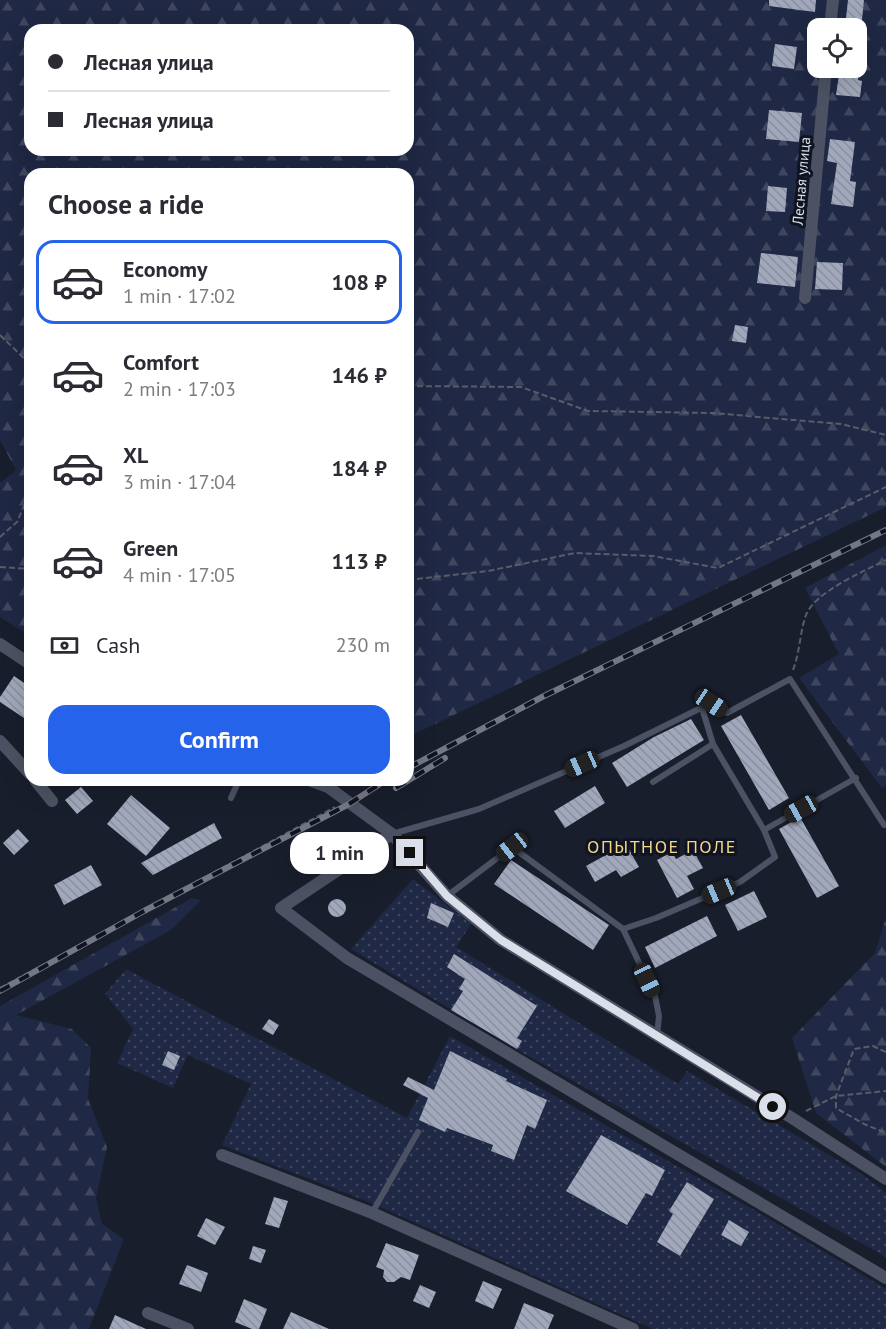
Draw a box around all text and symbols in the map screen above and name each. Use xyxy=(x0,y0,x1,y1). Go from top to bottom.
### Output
map controls xyxy=(807,18,867,78)
button: locate xyxy=(807,18,867,78)
text: Лесная улица xyxy=(84,48,214,76)
text: Лесная улица xyxy=(84,106,214,134)
street label: Лесная улица xyxy=(788,136,814,227)
text: Choose a ride xyxy=(48,187,204,221)
icon: car xyxy=(51,255,105,309)
text: Economy xyxy=(123,255,207,283)
text: 108 ₽ xyxy=(332,268,387,296)
text: 1 min · 17:02 xyxy=(123,283,236,309)
icon: car xyxy=(51,348,105,402)
text: Comfort xyxy=(123,348,199,376)
text: 146 ₽ xyxy=(332,361,387,389)
text: 2 min · 17:03 xyxy=(123,376,236,402)
icon: car xyxy=(51,441,105,495)
text: XL xyxy=(123,441,148,469)
text: 184 ₽ xyxy=(332,454,387,482)
text: 3 min · 17:04 xyxy=(123,469,236,495)
icon: car xyxy=(51,534,105,588)
text: Green xyxy=(123,534,178,562)
text: 113 ₽ xyxy=(332,547,387,575)
text: 4 min · 17:05 xyxy=(123,562,236,588)
icon: cash xyxy=(48,629,81,662)
text: Cash xyxy=(96,631,140,659)
text: 230 m xyxy=(336,632,390,658)
car xyxy=(691,685,731,721)
button: Confirm xyxy=(48,705,390,774)
car xyxy=(562,748,602,780)
car xyxy=(781,792,821,826)
car xyxy=(492,829,532,865)
callout: 1 min xyxy=(290,832,389,874)
district label: ОПЫТНОЕ ПОЛЕ xyxy=(587,835,737,858)
route end xyxy=(396,839,423,866)
text: 1 min xyxy=(315,840,364,866)
car xyxy=(699,876,739,906)
car xyxy=(631,960,663,1000)
route start xyxy=(759,1093,786,1120)

